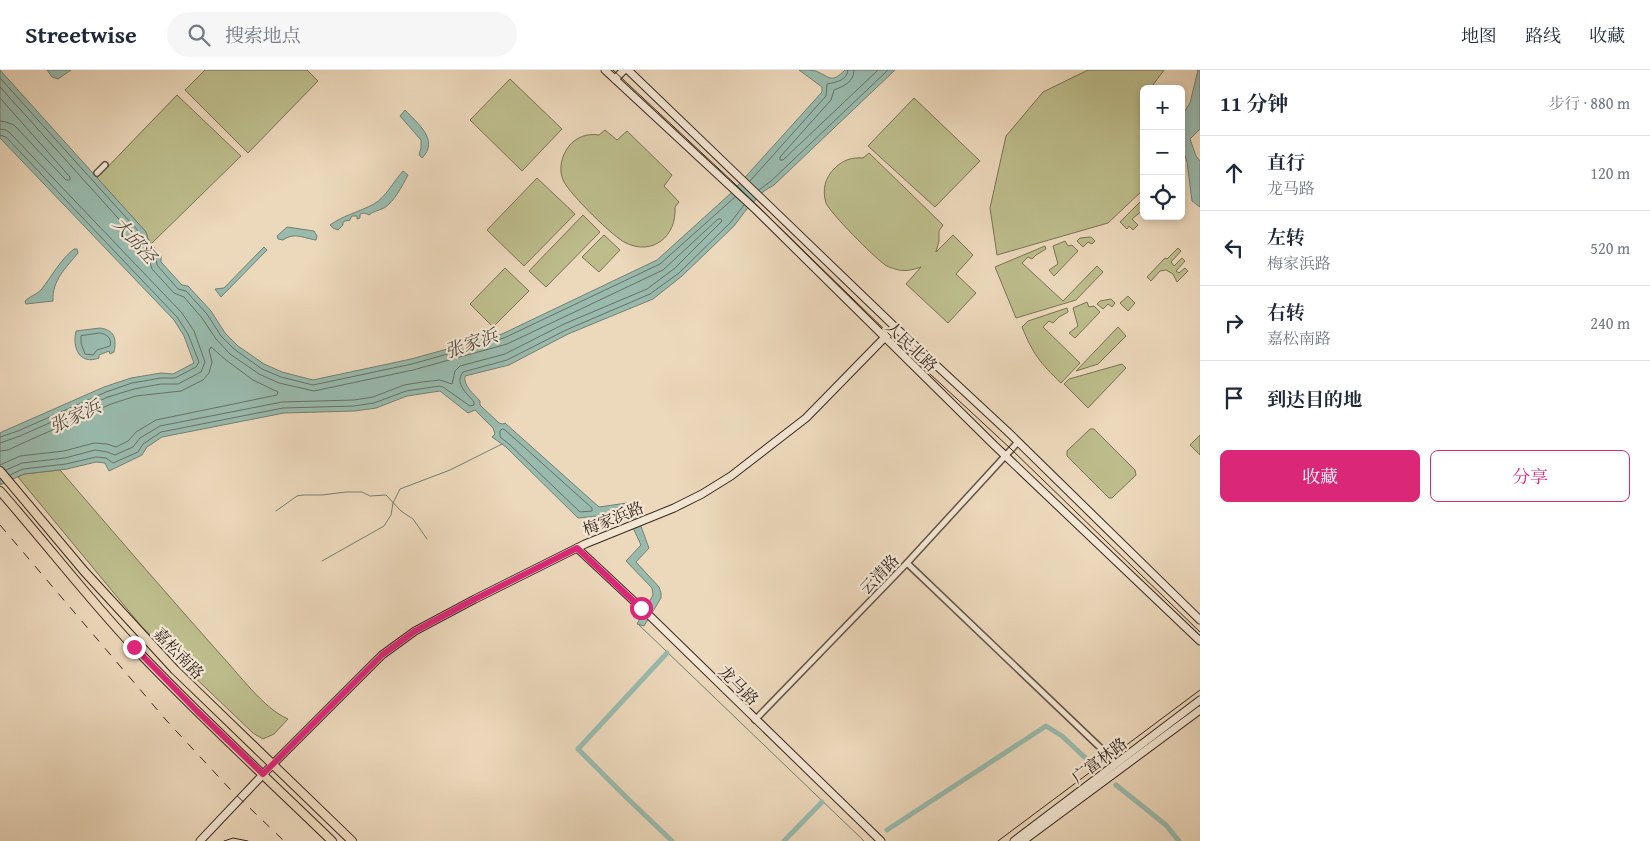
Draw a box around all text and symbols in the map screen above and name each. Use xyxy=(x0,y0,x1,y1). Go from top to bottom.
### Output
search box xyxy=(167,12,517,57)
text: Streetwise xyxy=(25,17,137,52)
icon: search xyxy=(185,21,213,49)
text: 搜索地点 xyxy=(225,21,301,49)
text: 地图 xyxy=(1461,22,1497,49)
text: 路线 xyxy=(1525,22,1561,49)
text: 收藏 xyxy=(1589,22,1625,49)
map controls xyxy=(1140,85,1185,220)
button: + xyxy=(1140,85,1185,130)
text: 11 分钟 xyxy=(1220,88,1288,119)
text: 步行 · 880 m xyxy=(1549,91,1630,115)
button: − xyxy=(1140,130,1185,175)
text: 直行 xyxy=(1267,148,1305,176)
icon: ahead xyxy=(1220,159,1248,187)
text: 120 m xyxy=(1590,161,1630,185)
button: locate xyxy=(1140,175,1185,220)
text: 龙马路 xyxy=(1267,176,1315,200)
water label: 大邱泾 xyxy=(107,211,164,271)
text: 左转 xyxy=(1267,223,1305,251)
icon: left xyxy=(1220,234,1248,262)
text: 520 m xyxy=(1590,236,1630,260)
text: 梅家浜路 xyxy=(1267,251,1331,275)
text: 右转 xyxy=(1267,298,1305,326)
icon: right xyxy=(1220,309,1248,337)
text: 240 m xyxy=(1590,311,1630,335)
street label: 人民北路 xyxy=(881,315,943,377)
water label: 张家浜 xyxy=(441,321,503,365)
text: 嘉松南路 xyxy=(1267,326,1331,350)
icon: arrive xyxy=(1220,384,1248,412)
text: 到达目的地 xyxy=(1267,385,1362,413)
water label: 张家浜 xyxy=(45,392,107,439)
button: 收藏 xyxy=(1220,450,1420,502)
button: 分享 xyxy=(1430,450,1630,502)
street label: 梅家浜路 xyxy=(579,495,647,541)
street label: 云清路 xyxy=(854,548,904,600)
route start xyxy=(630,597,653,620)
street label: 嘉松南路 xyxy=(148,622,210,684)
route end xyxy=(123,636,146,659)
street label: 龙马路 xyxy=(714,660,764,710)
street label: 广富林路 xyxy=(1066,731,1132,789)

